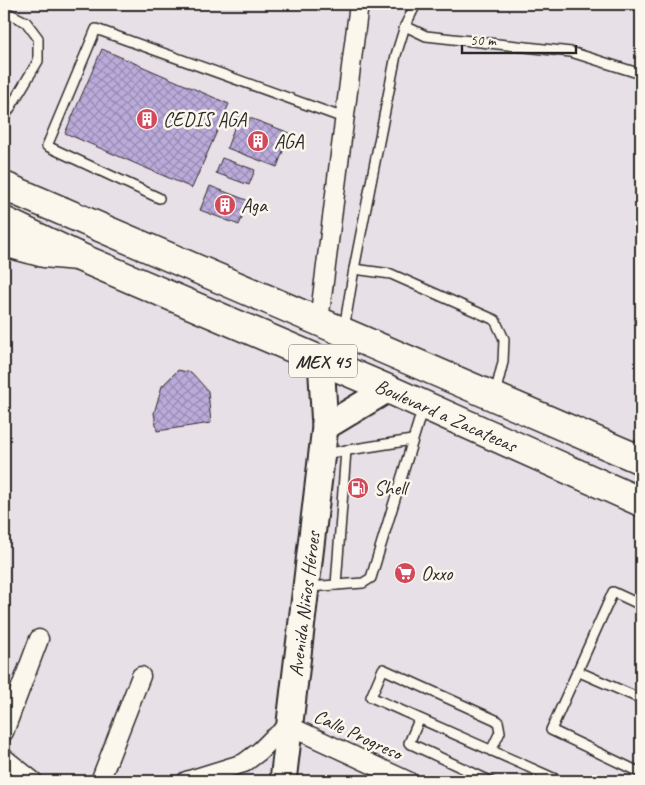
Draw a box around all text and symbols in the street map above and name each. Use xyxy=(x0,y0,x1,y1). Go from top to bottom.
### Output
scale bar xyxy=(462,22,576,54)
text: 50 m xyxy=(470,31,497,50)
building icon: CEDIS AGA xyxy=(135,107,159,131)
place label: CEDIS AGA xyxy=(163,107,247,132)
building icon: AGA xyxy=(246,129,270,153)
place label: AGA xyxy=(274,129,304,154)
building icon: Aga xyxy=(213,193,237,217)
place label: Aga xyxy=(241,193,268,218)
road number: MEX 45 xyxy=(289,344,357,378)
street label: Boulevard a Zacatecas xyxy=(371,373,523,459)
fuel station icon: Shell xyxy=(346,476,370,500)
place label: Shell xyxy=(374,476,410,501)
street label: Avenida Niños Héroes xyxy=(283,528,326,678)
supermarket icon: Oxxo xyxy=(393,561,417,585)
place label: Oxxo xyxy=(421,561,453,586)
street label: Calle Progreso xyxy=(310,703,408,767)

